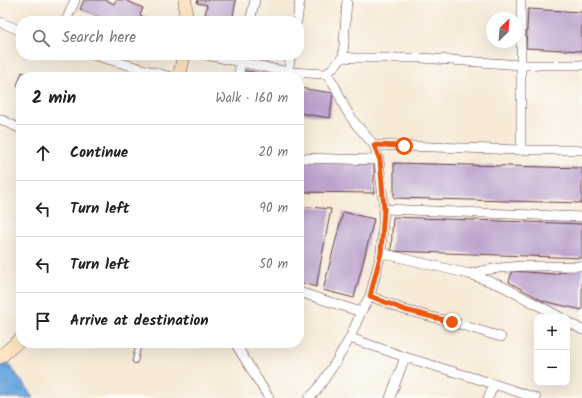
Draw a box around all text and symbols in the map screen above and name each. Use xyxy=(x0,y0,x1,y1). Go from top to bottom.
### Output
north arrow xyxy=(486,12,522,48)
search box xyxy=(16,16,304,60)
text: Search here xyxy=(62,26,136,50)
icon: search xyxy=(30,27,52,49)
text: 2 min xyxy=(32,85,76,112)
text: Walk · 160 m xyxy=(216,88,288,109)
route start xyxy=(395,137,413,155)
text: Continue xyxy=(70,141,128,165)
icon: ahead xyxy=(32,142,54,164)
text: 20 m xyxy=(258,142,288,163)
text: Turn left xyxy=(70,197,130,221)
icon: left xyxy=(32,198,54,220)
text: 90 m xyxy=(260,198,288,219)
text: Turn left xyxy=(70,253,130,277)
icon: left xyxy=(32,254,54,276)
text: 50 m xyxy=(259,254,288,275)
text: Arrive at destination xyxy=(70,309,209,333)
icon: arrive xyxy=(32,310,54,332)
route end xyxy=(443,313,461,331)
map controls xyxy=(534,314,570,386)
button: + xyxy=(534,314,570,350)
button: − xyxy=(534,350,570,386)

